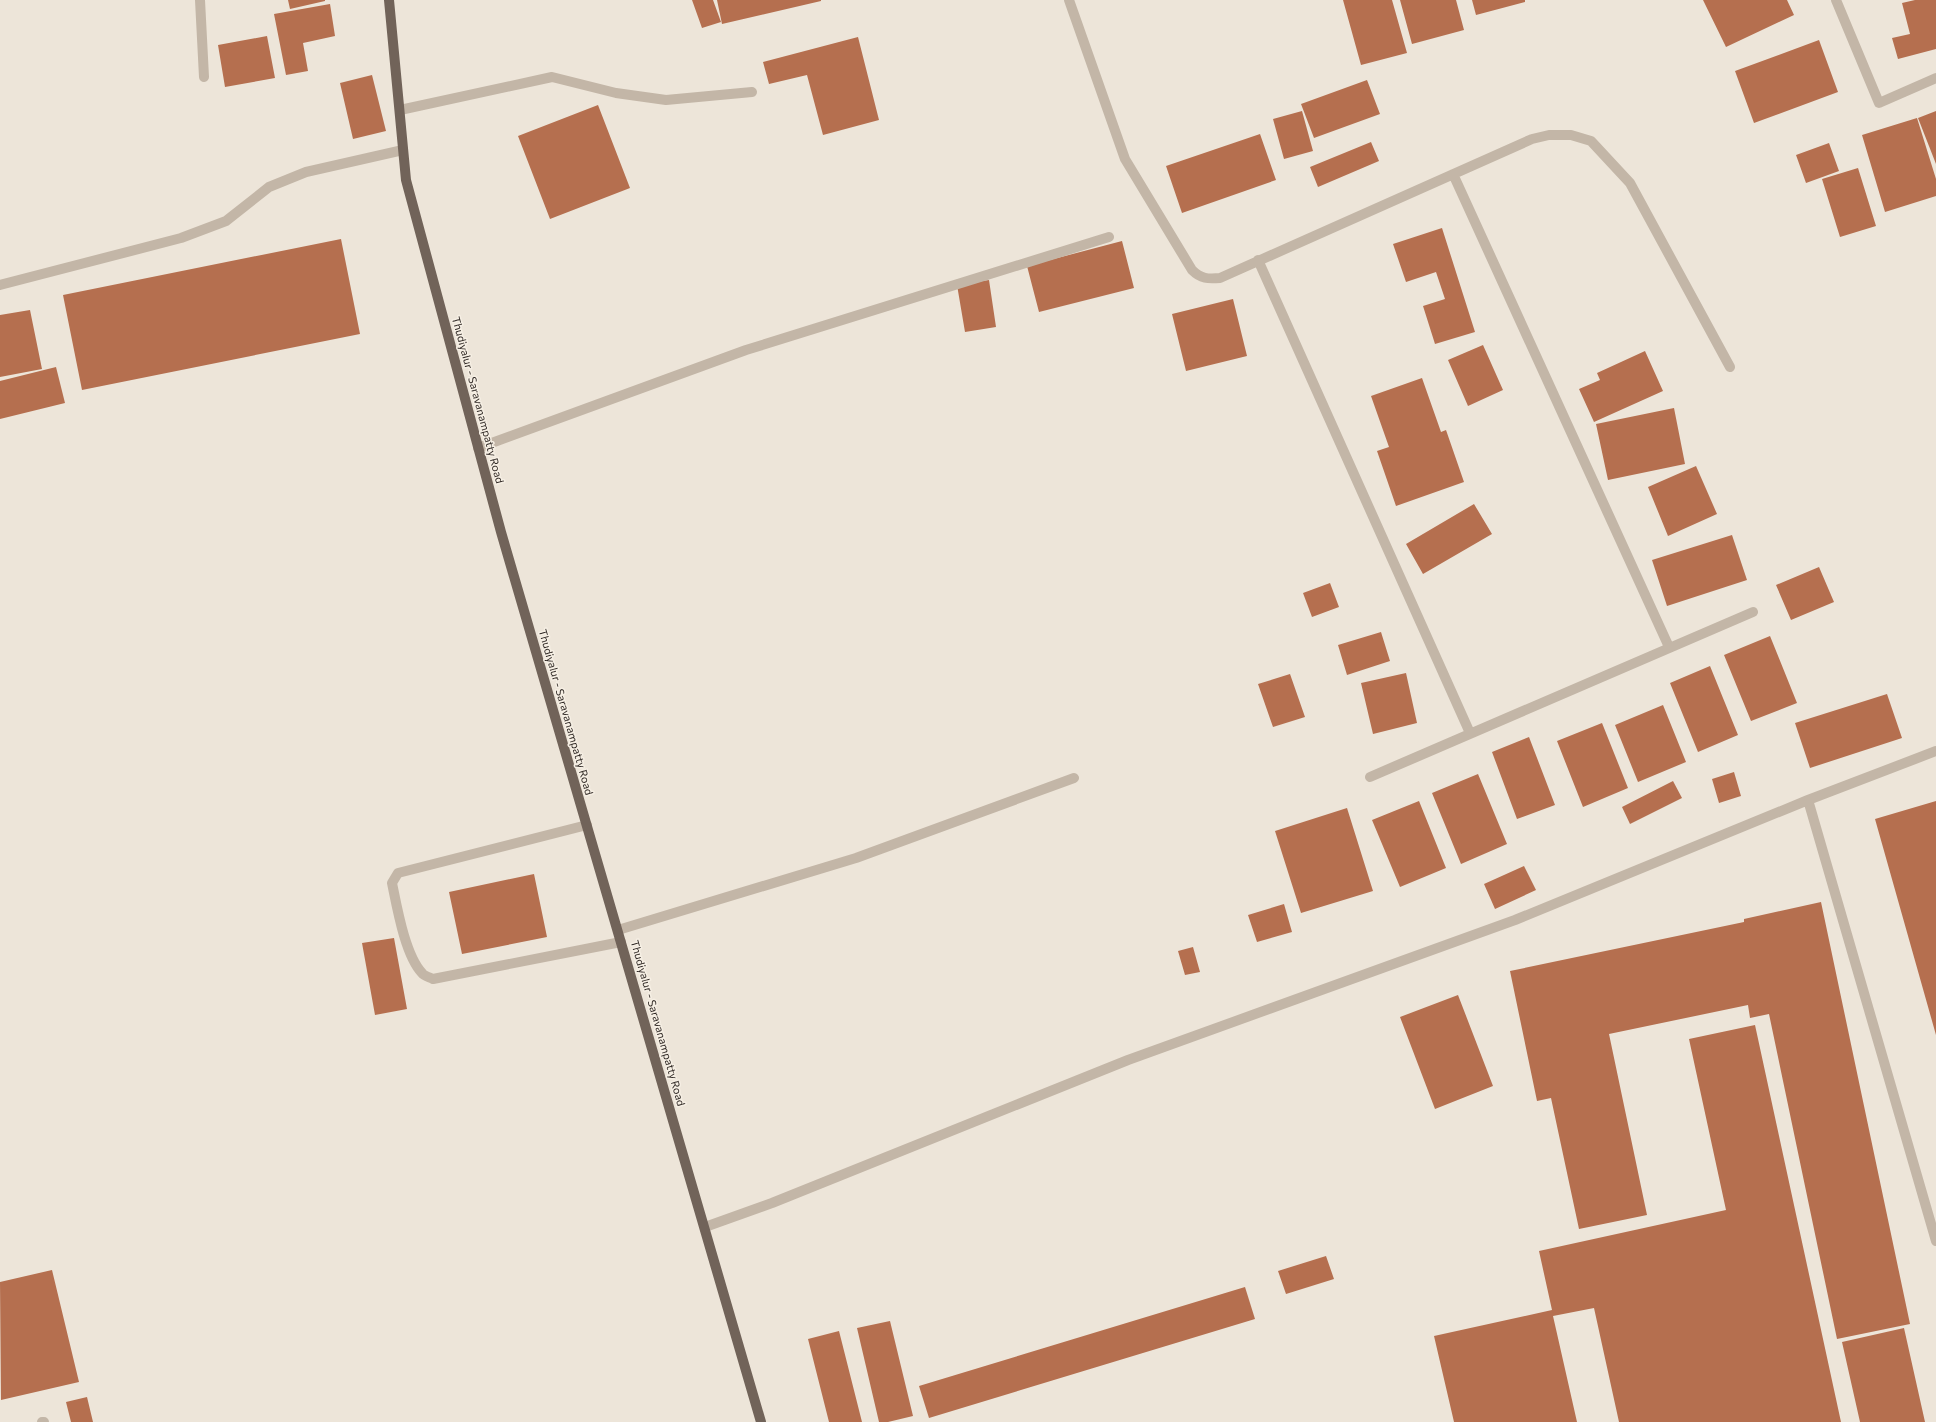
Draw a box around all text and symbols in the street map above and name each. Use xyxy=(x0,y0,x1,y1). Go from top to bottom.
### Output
street label: Thudiyalur - Saravanampatty Road xyxy=(450,315,507,485)
street label: Thudiyalur - Saravanampatty Road xyxy=(537,627,596,796)
street label: Thudiyalur - Saravanampatty Road xyxy=(629,938,688,1107)

